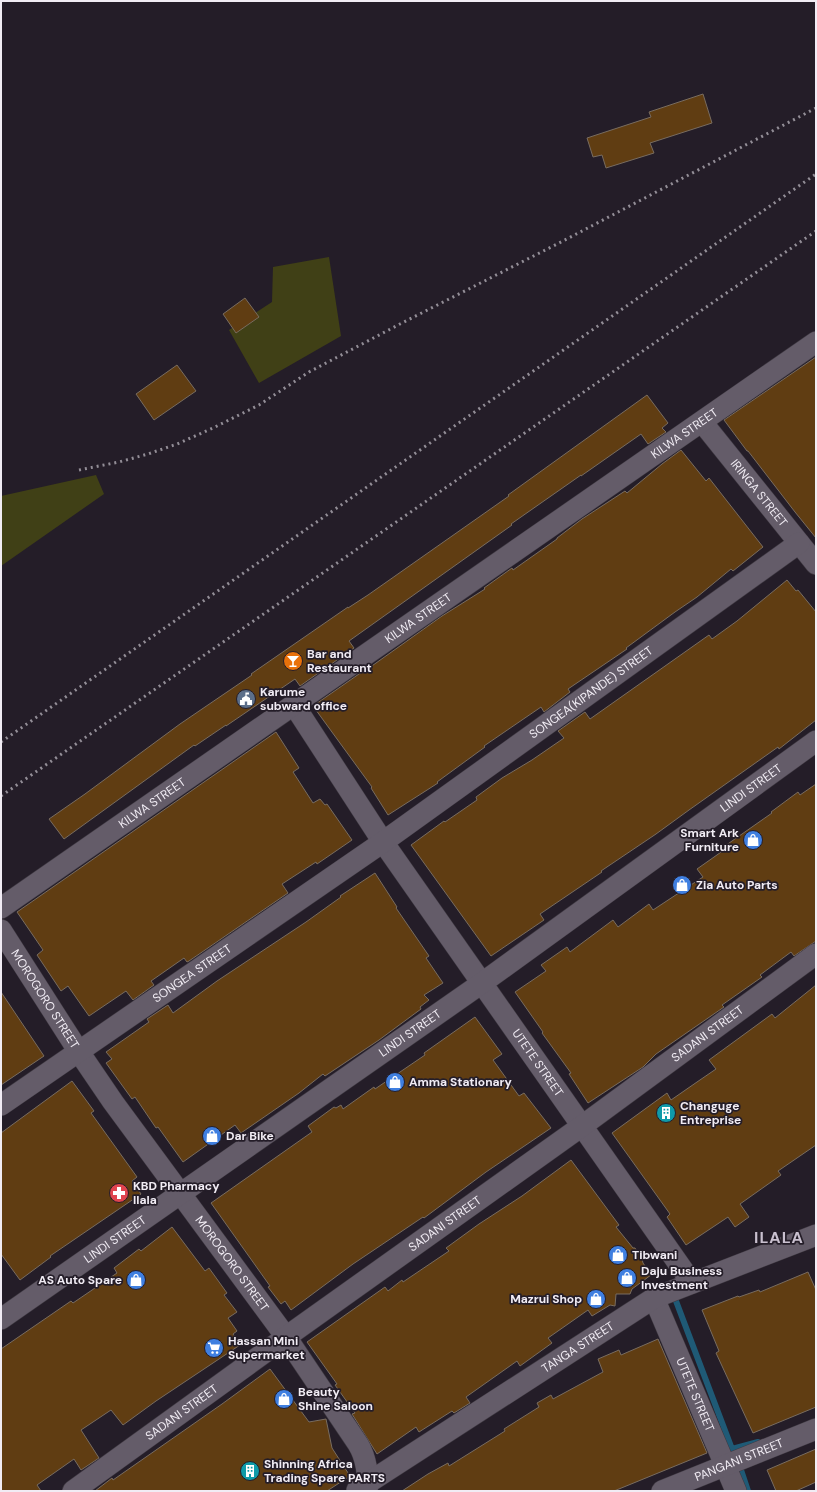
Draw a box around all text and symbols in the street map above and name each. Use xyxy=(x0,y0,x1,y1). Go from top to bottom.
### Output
street label: KILWA STREET xyxy=(648,404,721,462)
street label: IRINGA STREET xyxy=(727,456,791,530)
street label: KILWA STREET xyxy=(382,589,455,647)
street label: SONGEA(KIPANDE) STREET xyxy=(526,642,656,742)
place label: Bar and Restaurant xyxy=(307,646,372,676)
bar icon: Bar and Restaurant xyxy=(282,650,304,672)
place label: Karume subward office xyxy=(260,684,347,714)
public building icon: Karume subward office xyxy=(235,688,257,710)
street label: LINDI STREET xyxy=(717,760,785,816)
street label: KILWA STREET xyxy=(115,774,189,832)
place label: Smart Ark Furniture xyxy=(680,825,739,855)
shop icon: Smart Ark Furniture xyxy=(742,829,764,851)
shop icon: Zia Auto Parts xyxy=(671,874,693,896)
place label: Zia Auto Parts xyxy=(696,877,778,893)
street label: SONGEA STREET xyxy=(149,940,235,1006)
street label: MOROGORO STREET xyxy=(8,946,83,1052)
street label: SADANI STREET xyxy=(668,1002,747,1066)
street label: LINDI STREET xyxy=(376,1006,445,1061)
street label: UTETE STREET xyxy=(508,1026,567,1100)
shop icon: Amma Stationary xyxy=(384,1071,406,1093)
place label: Amma Stationary xyxy=(409,1074,512,1090)
place label: Changuge Entreprise xyxy=(680,1098,741,1128)
building icon: Changuge Entreprise xyxy=(655,1102,677,1124)
shop icon: Dar Bike xyxy=(201,1125,223,1147)
place label: Dar Bike xyxy=(226,1128,274,1144)
place label: KBD Pharmacy Ilala xyxy=(133,1178,220,1208)
pharmacy icon: KBD Pharmacy Ilala xyxy=(108,1182,130,1204)
street label: SADANI STREET xyxy=(405,1192,485,1255)
street label: LINDI STREET xyxy=(81,1212,150,1267)
street label: MOROGORO STREET xyxy=(192,1213,273,1315)
district label: ILALA xyxy=(754,1227,804,1248)
shop icon: Tibwani xyxy=(607,1244,629,1266)
place label: Tibwani xyxy=(632,1247,677,1263)
place label: Daju Business Investment xyxy=(641,1263,722,1293)
shop icon: Daju Business Investment xyxy=(616,1267,638,1289)
shop icon: AS Auto Spare xyxy=(125,1269,147,1291)
place label: AS Auto Spare xyxy=(38,1272,122,1288)
shop icon: Mazrui Shop xyxy=(585,1288,607,1310)
place label: Mazrui Shop xyxy=(510,1291,582,1307)
street label: TANGA STREET xyxy=(539,1318,617,1377)
place label: Hassan Mini Supermarket xyxy=(228,1333,305,1363)
supermarket icon: Hassan Mini Supermarket xyxy=(203,1337,225,1359)
street label: UTETE STREET xyxy=(672,1355,718,1434)
street label: SADANI STREET xyxy=(142,1381,221,1444)
place label: Beauty Shine Saloon xyxy=(298,1384,373,1414)
shop icon: Beauty Shine Saloon xyxy=(273,1388,295,1410)
street label: PANGANI STREET xyxy=(692,1435,786,1485)
place label: Shinning Africa Trading Spare PARTS xyxy=(264,1456,385,1486)
building icon: Shinning Africa Trading Spare PARTS xyxy=(239,1460,261,1482)

